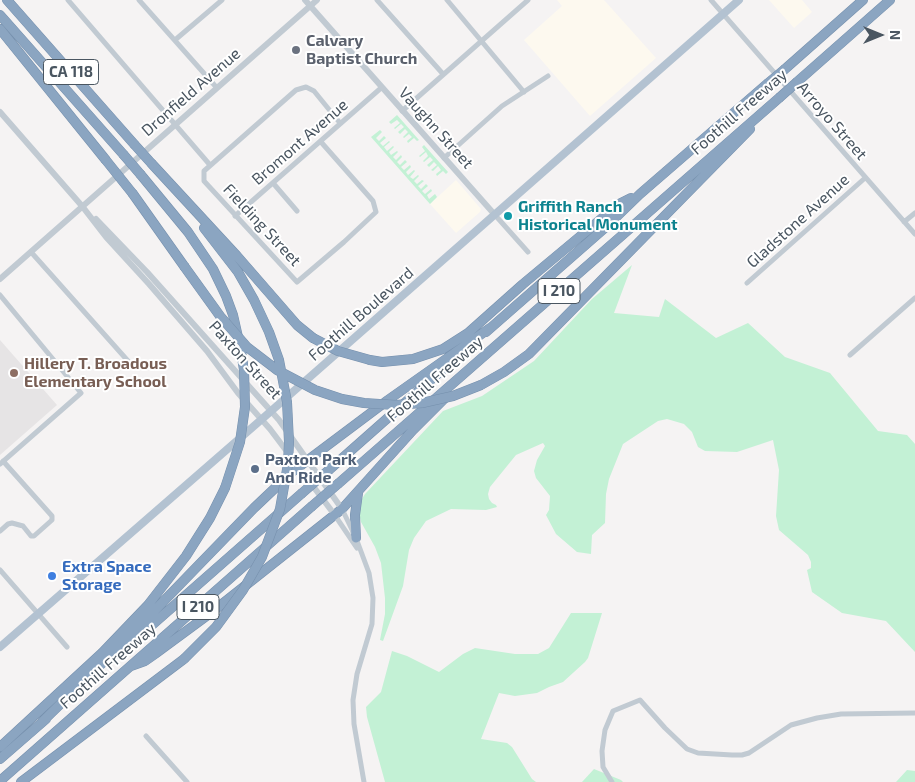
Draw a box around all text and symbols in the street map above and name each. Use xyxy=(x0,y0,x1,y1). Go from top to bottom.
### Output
north arrow xyxy=(855,10,905,60)
text: N xyxy=(887,30,904,40)
place label: Calvary Baptist Church xyxy=(306,31,417,69)
street label: Dronfield Avenue xyxy=(138,44,244,140)
marker: Calvary Baptist Church xyxy=(290,44,302,56)
road number: CA 118 xyxy=(44,60,98,84)
street label: Foothill Freeway xyxy=(687,65,791,159)
street label: Arroyo Street xyxy=(793,78,871,164)
street label: Vaughn Street xyxy=(394,83,478,173)
street label: Bromont Avenue xyxy=(248,95,352,189)
street label: Gladstone Avenue xyxy=(743,170,853,272)
street label: Fielding Street xyxy=(219,180,305,270)
place label: Griffith Ranch Historical Monument xyxy=(518,197,678,235)
marker: Griffith Ranch Historical Monument xyxy=(502,210,514,222)
street label: Foothill Boulevard xyxy=(305,263,417,365)
road number: I 210 xyxy=(538,278,580,304)
street label: Paxton Street xyxy=(205,317,285,403)
street label: Foothill Freeway xyxy=(383,332,487,426)
place label: Hillery T. Broadous Elementary School xyxy=(24,354,167,392)
marker: Hillery T. Broadous Elementary School xyxy=(8,367,20,379)
place label: Paxton Park And Ride xyxy=(265,450,357,488)
marker: Paxton Park And Ride xyxy=(249,463,261,475)
place label: Extra Space Storage xyxy=(62,557,151,595)
marker: Extra Space Storage xyxy=(46,570,58,582)
road number: I 210 xyxy=(177,594,219,620)
street label: Foothill Freeway xyxy=(56,619,160,713)

